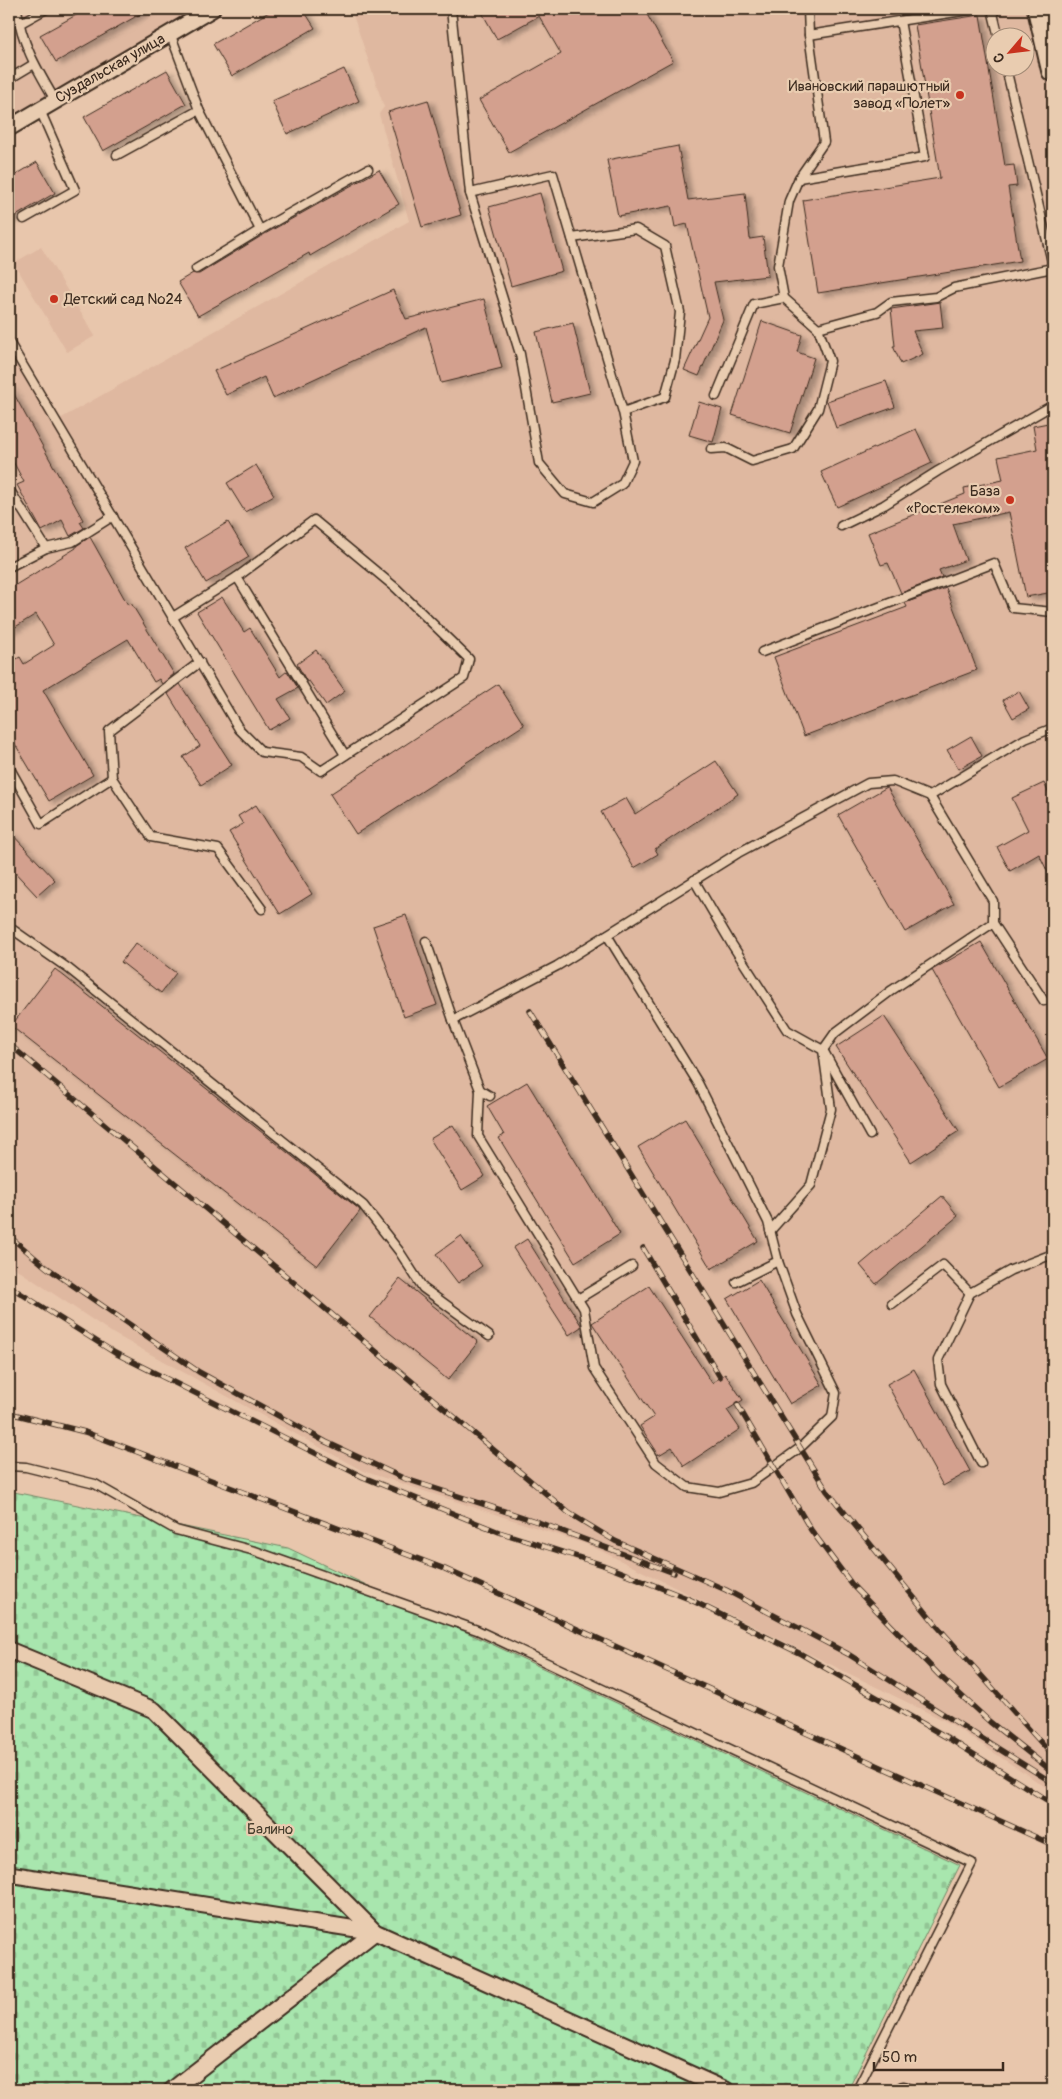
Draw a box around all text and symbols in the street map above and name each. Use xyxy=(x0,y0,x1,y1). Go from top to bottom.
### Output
north arrow xyxy=(984,28,1034,78)
street label: Суздальская улица xyxy=(52,29,169,108)
text: С xyxy=(989,50,1008,66)
place label: Ивановский парашютный завод «Полет» xyxy=(788,77,950,113)
marker: Ивановский парашютный завод «Полет» xyxy=(954,89,966,101)
place label: Детский сад №24 xyxy=(63,290,183,309)
marker: Детский сад №24 xyxy=(48,293,60,305)
place label: База «Ростелеком» xyxy=(906,482,1000,518)
marker: База «Ростелеком» xyxy=(1004,494,1016,506)
park label: Балино xyxy=(247,1820,293,1839)
scale bar xyxy=(874,2039,1003,2071)
text: 50 m xyxy=(882,2048,917,2067)

